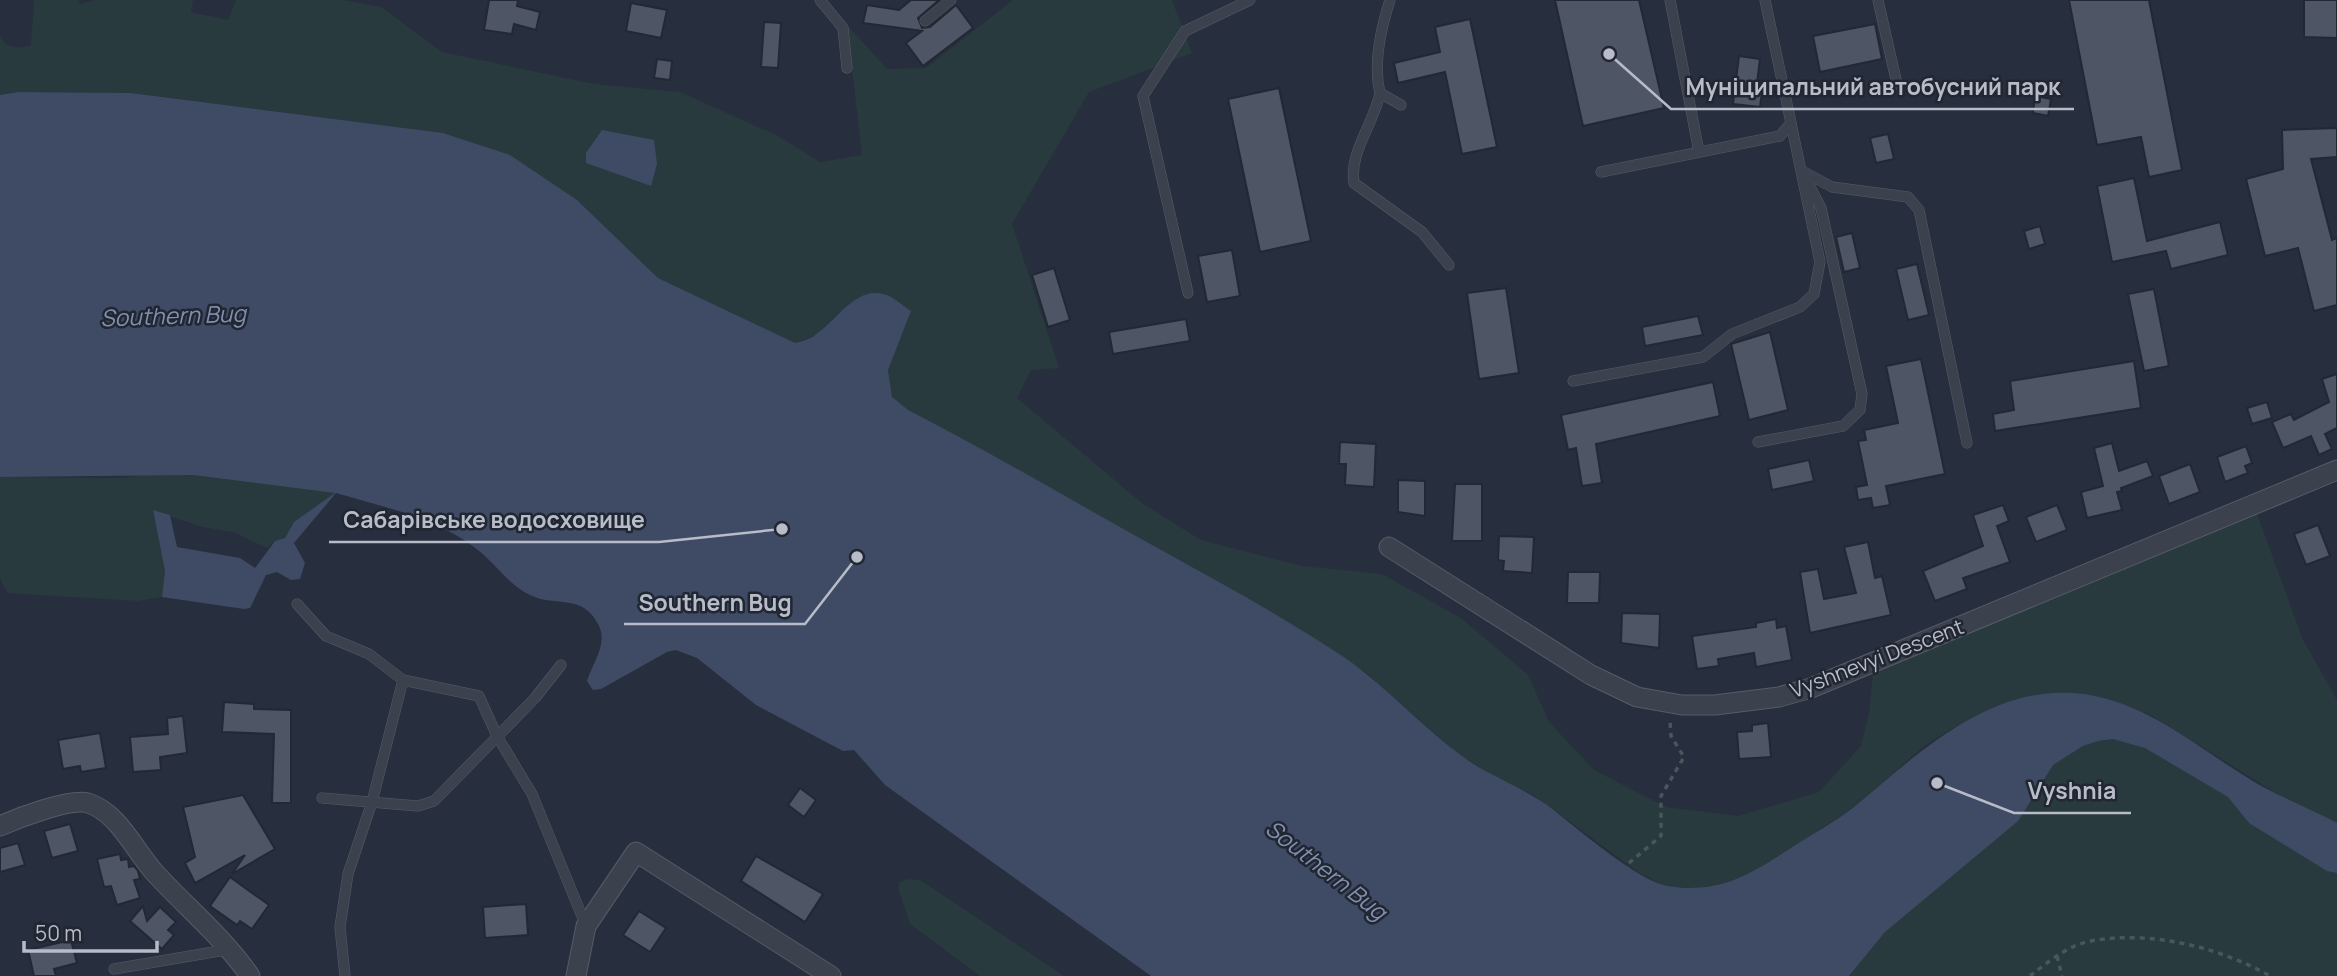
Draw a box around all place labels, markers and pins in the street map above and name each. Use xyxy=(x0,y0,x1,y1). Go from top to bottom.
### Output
callout: Муніципальний автобусний парк xyxy=(1671,65,2074,109)
callout: Сабарівське водосховище xyxy=(329,498,659,542)
callout: Southern Bug xyxy=(624,580,805,624)
callout: Vyshnia xyxy=(2014,769,2131,813)

